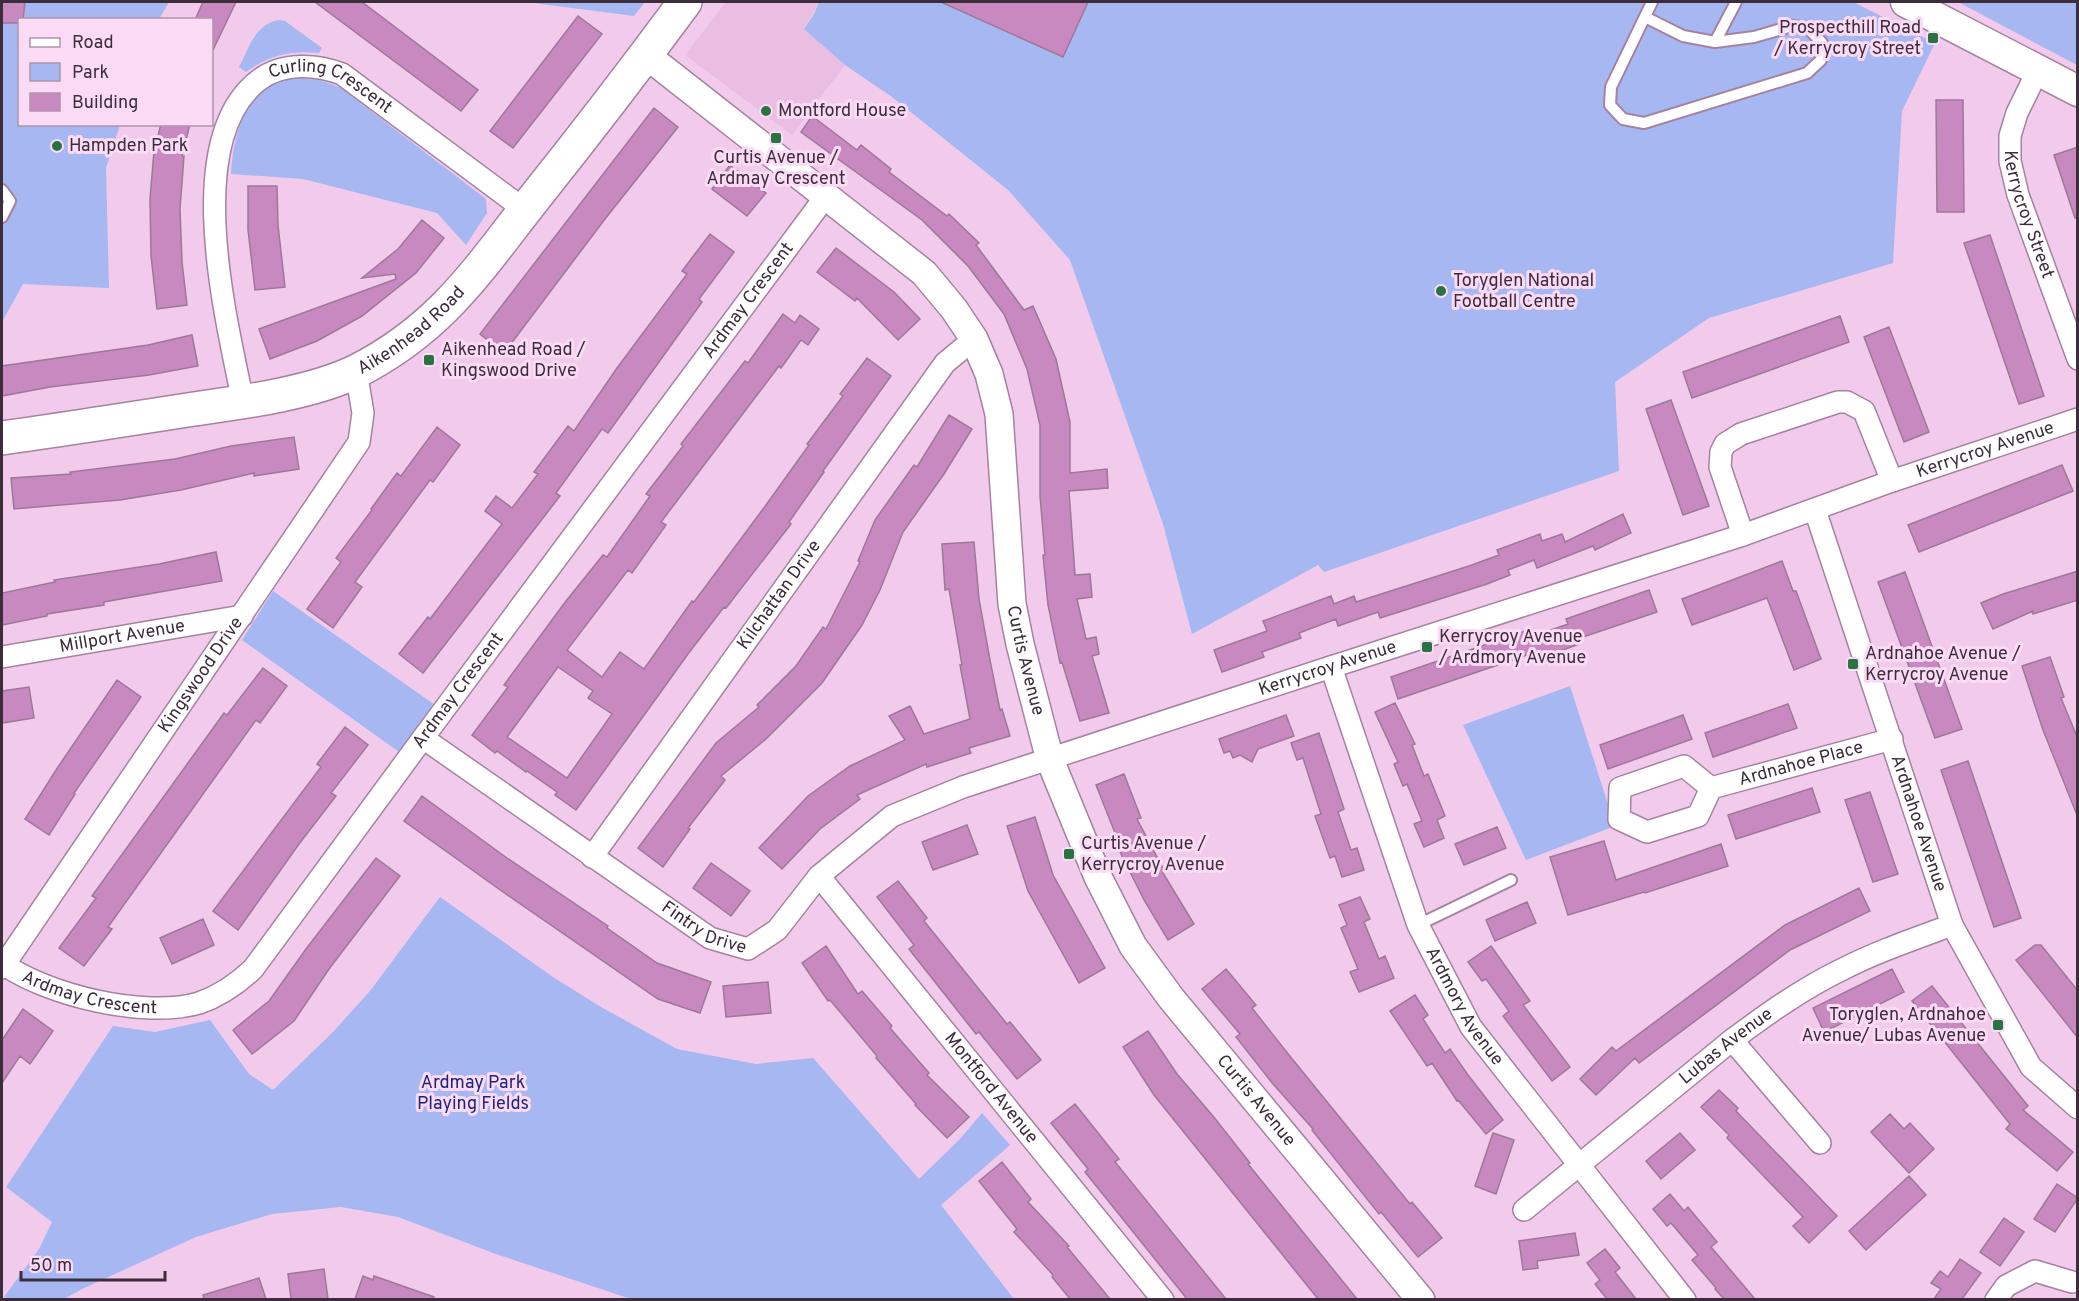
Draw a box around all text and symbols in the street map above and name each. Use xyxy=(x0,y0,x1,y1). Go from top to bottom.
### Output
place label: Prospecthill Road / Kerrycroy Street xyxy=(1773,17,1921,61)
legend xyxy=(18,18,213,126)
marker: Prospecthill Road / Kerrycroy Street xyxy=(1926,31,1940,45)
text: Road xyxy=(72,32,114,55)
street label: Curling Crescent xyxy=(265,55,397,119)
text: Park xyxy=(72,62,109,85)
text: Building xyxy=(72,92,138,115)
place label: Montford House xyxy=(778,100,906,123)
marker: Montford House xyxy=(759,104,773,118)
marker: Curtis Avenue / Ardmay Crescent xyxy=(769,131,783,145)
place label: Hampden Park xyxy=(69,135,188,158)
marker: Hampden Park xyxy=(50,139,64,153)
place label: Curtis Avenue / Ardmay Crescent xyxy=(706,147,846,191)
street label: Kerrycroy Street xyxy=(1999,150,2059,282)
street label: Ardmay Crescent xyxy=(697,238,799,363)
place label: Toryglen National Football Centre xyxy=(1453,270,1594,314)
street label: Aikenhead Road xyxy=(353,281,470,380)
marker: Toryglen National Football Centre xyxy=(1434,284,1448,298)
place label: Aikenhead Road / Kingswood Drive xyxy=(441,339,586,383)
marker: Aikenhead Road / Kingswood Drive xyxy=(422,353,436,367)
street label: Kerrycroy Avenue xyxy=(1913,416,2057,484)
street label: Kilchattan Drive xyxy=(732,536,826,654)
street label: Curtis Avenue xyxy=(1001,604,1050,718)
street label: Kingswood Drive xyxy=(153,612,248,738)
street label: Millport Avenue xyxy=(58,614,187,658)
place label: Kerrycroy Avenue / Ardmory Avenue xyxy=(1438,626,1586,670)
street label: Ardmay Crescent xyxy=(407,628,509,753)
street label: Kerrycroy Avenue xyxy=(1256,635,1399,701)
marker: Kerrycroy Avenue / Ardmory Avenue xyxy=(1420,640,1434,654)
place label: Ardnahoe Avenue / Kerrycroy Avenue xyxy=(1865,643,2021,687)
marker: Ardnahoe Avenue / Kerrycroy Avenue xyxy=(1846,657,1860,671)
street label: Ardnahoe Place xyxy=(1736,736,1866,791)
street label: Ardnahoe Avenue xyxy=(1885,752,1952,895)
place label: Curtis Avenue / Kerrycroy Avenue xyxy=(1081,833,1225,877)
marker: Curtis Avenue / Kerrycroy Avenue xyxy=(1062,847,1076,861)
street label: Fintry Drive xyxy=(657,896,749,959)
street label: Ardmory Avenue xyxy=(1420,943,1509,1070)
street label: Ardmay Crescent xyxy=(18,965,157,1020)
street label: Lubas Avenue xyxy=(1675,1003,1777,1090)
place label: Toryglen, Ardnahoe Avenue/ Lubas Avenue xyxy=(1802,1004,1986,1048)
marker: Toryglen, Ardnahoe Avenue/ Lubas Avenue xyxy=(1991,1018,2005,1032)
street label: Montford Avenue xyxy=(939,1028,1043,1148)
street label: Curtis Avenue xyxy=(1211,1050,1301,1151)
park label: Ardmay Park Playing Fields xyxy=(417,1072,529,1116)
scale bar xyxy=(21,1244,165,1282)
text: 50 m xyxy=(30,1255,72,1278)

